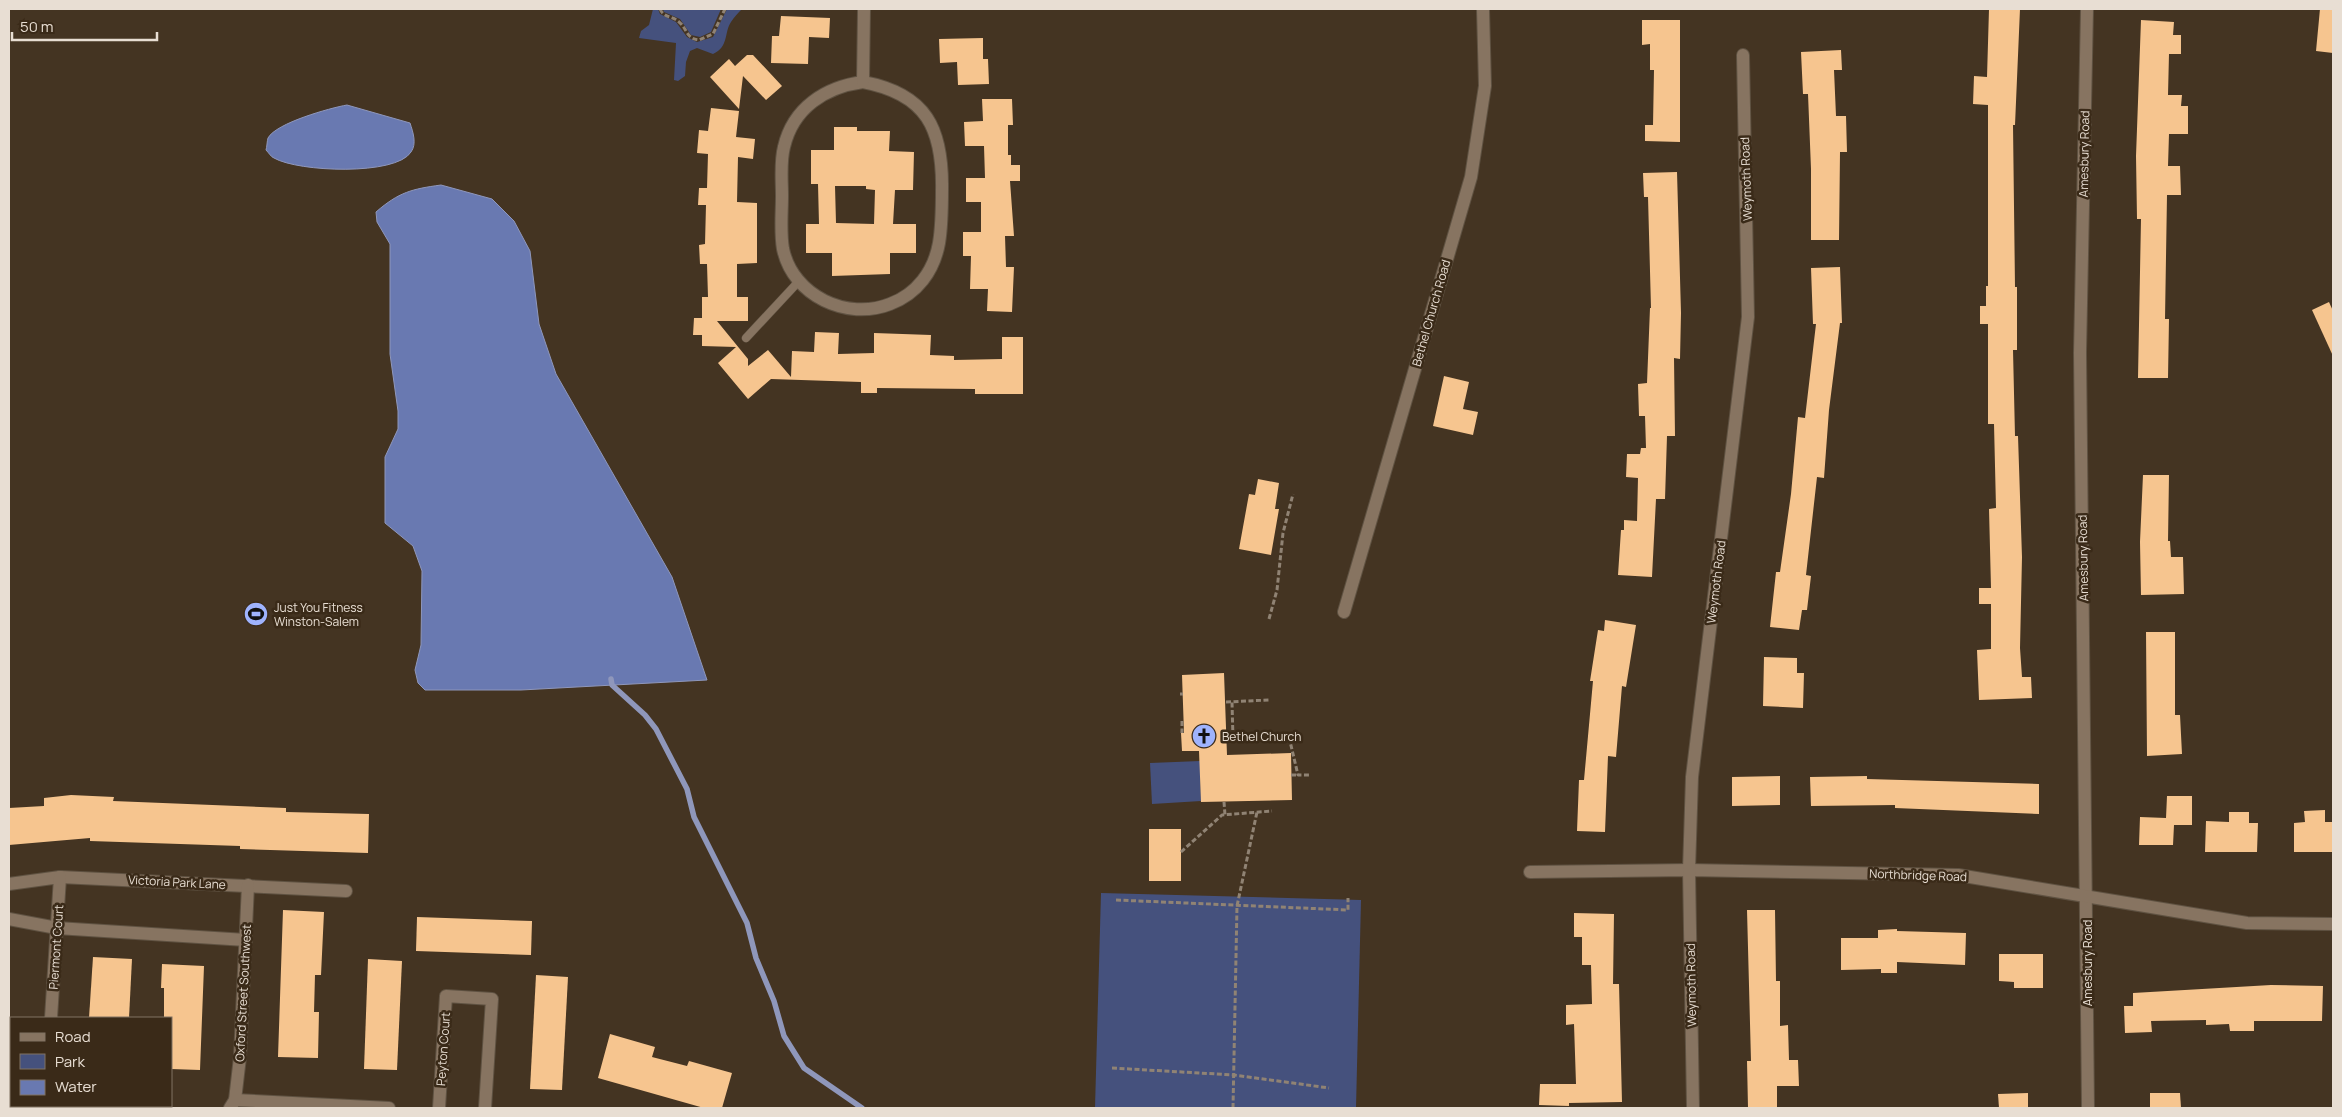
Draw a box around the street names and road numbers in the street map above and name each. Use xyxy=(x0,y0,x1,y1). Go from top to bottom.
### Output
street label: Amesbury Road xyxy=(2075,111,2093,197)
street label: Weymoth Road xyxy=(1736,137,1756,221)
street label: Bethel Church Road xyxy=(1408,258,1454,368)
street label: Amesbury Road xyxy=(2074,515,2092,601)
street label: Weymoth Road xyxy=(1702,539,1730,625)
street label: Northbridge Road xyxy=(1869,865,1967,885)
street label: Victoria Park Lane xyxy=(128,871,226,893)
street label: Piermont Court xyxy=(45,904,67,990)
street label: Amesbury Road xyxy=(2079,920,2096,1006)
street label: Oxford Street Southwest xyxy=(231,924,255,1062)
street label: Weymoth Road xyxy=(1682,943,1700,1027)
street label: Peyton Court xyxy=(432,1011,454,1087)

